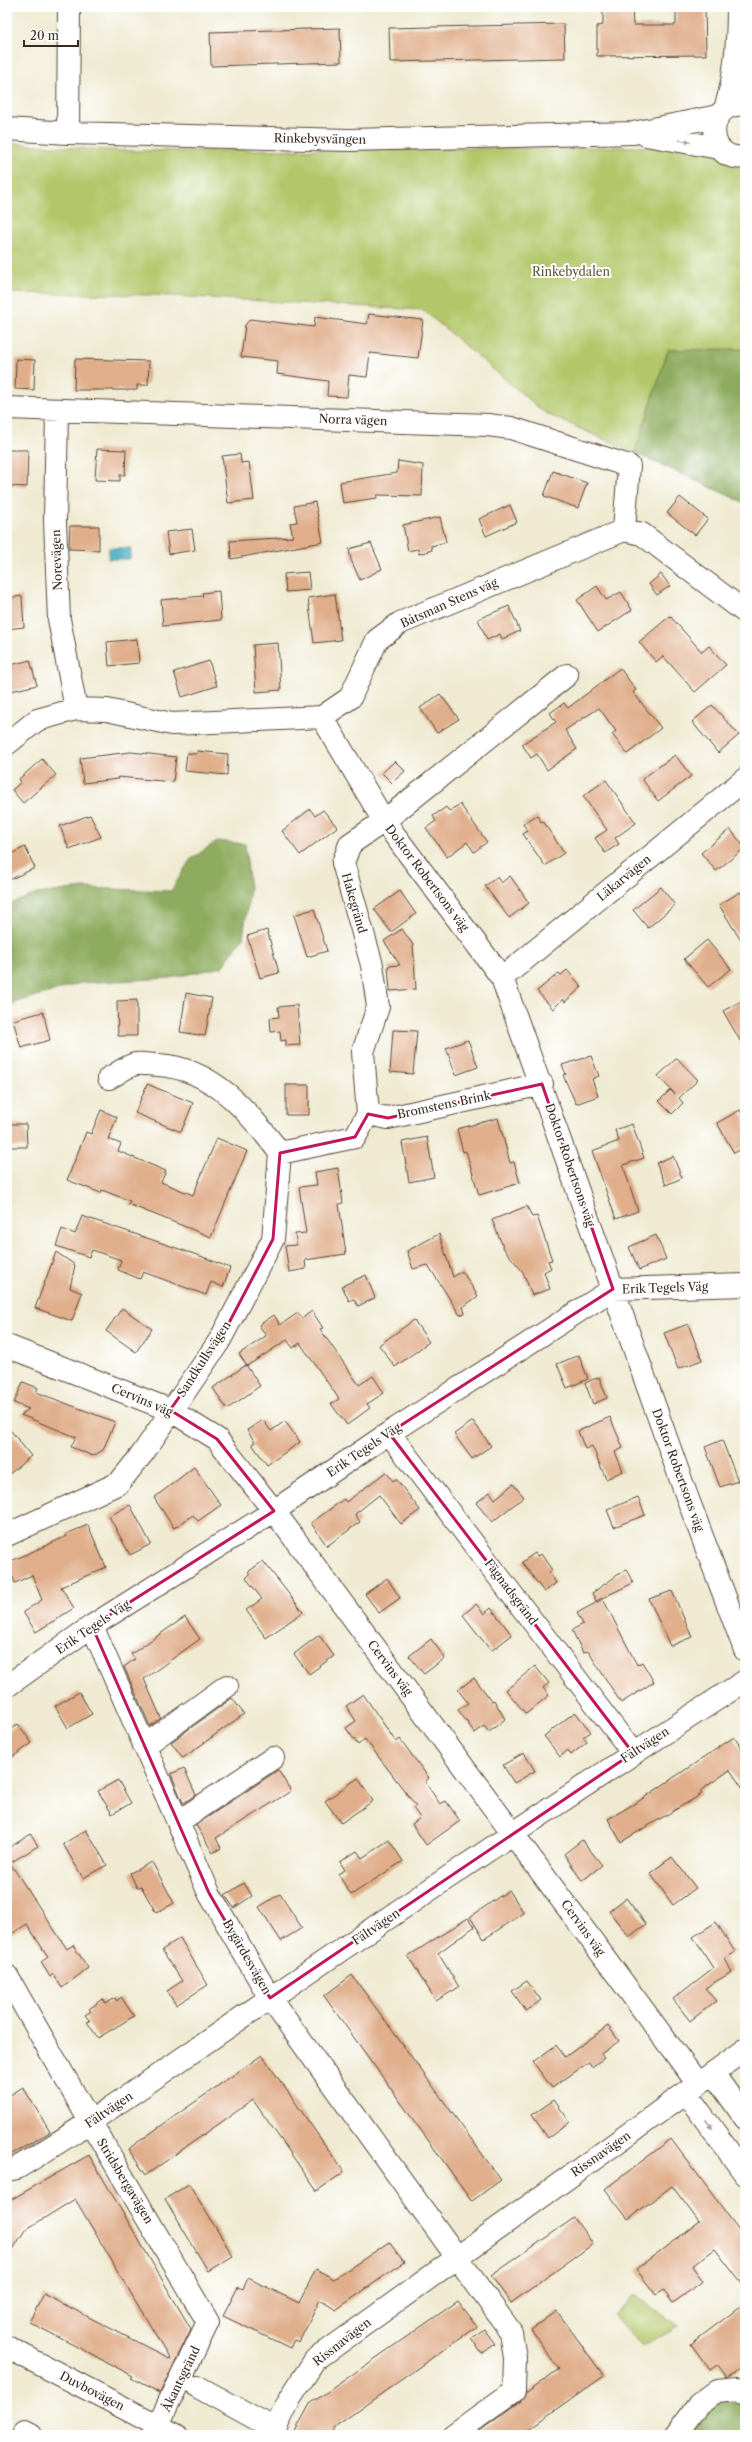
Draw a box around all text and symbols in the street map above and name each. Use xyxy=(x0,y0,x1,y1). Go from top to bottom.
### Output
scale bar xyxy=(24,22,78,48)
text: 20 m xyxy=(30,28,59,43)
street label: Rinkebysvängen xyxy=(274,130,367,147)
one-way arrow xyxy=(679,138,692,144)
park label: Rinkebydalen xyxy=(532,264,610,279)
street label: Norra vägen xyxy=(318,411,388,428)
street label: Norevägen xyxy=(48,529,65,591)
street label: Båtsman Stens väg xyxy=(398,574,500,631)
street label: Doktor Robertsons väg xyxy=(382,821,473,935)
street label: Läkarvägen xyxy=(594,851,654,904)
street label: Hakegränd xyxy=(339,871,370,935)
street label: Bromstens Brink xyxy=(396,1087,493,1122)
street label: Doktor Robertsons väg xyxy=(542,1101,599,1229)
street label: Erik Tegels Väg xyxy=(622,1278,709,1296)
street label: Sandkullsvägen xyxy=(173,1317,234,1400)
street label: Cervins väg xyxy=(109,1380,176,1420)
street label: Doktor Robertsons väg xyxy=(649,1406,708,1534)
street label: Erik Tegels Väg xyxy=(324,1419,404,1480)
street label: Fägnadsgränd xyxy=(482,1556,542,1628)
street label: Erik Tegels Väg xyxy=(53,1596,133,1657)
street label: Cervins väg xyxy=(365,1637,417,1699)
street label: Fältvägen xyxy=(618,1723,672,1766)
street label: Cervins väg xyxy=(558,1897,609,1959)
street label: Fältvägen xyxy=(349,1905,403,1948)
street label: Bygärdesvägen xyxy=(220,1916,275,1997)
street label: Fältvägen xyxy=(82,2088,136,2131)
one-way arrow xyxy=(705,2119,713,2129)
street label: Rissnavägen xyxy=(568,2127,634,2180)
street label: Stridsbergavägen xyxy=(94,2135,157,2227)
street label: Rissnavägen xyxy=(310,2314,374,2369)
street label: Åkantsgränd xyxy=(157,2342,203,2415)
street label: Duvbovägen xyxy=(57,2368,128,2414)

